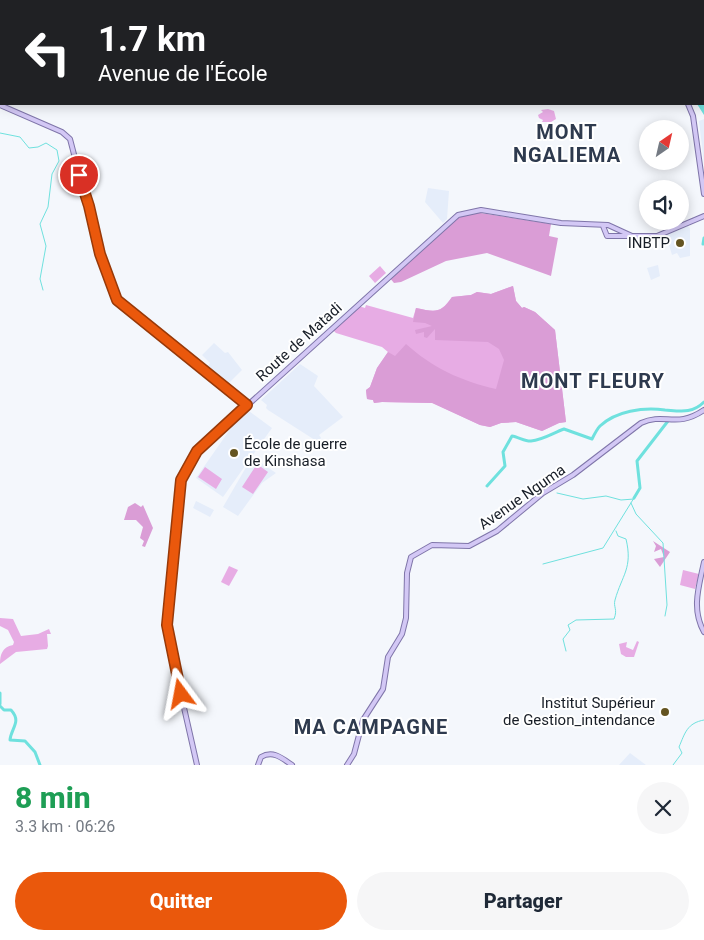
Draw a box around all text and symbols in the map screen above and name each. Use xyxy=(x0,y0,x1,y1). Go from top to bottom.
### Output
text: 1.7 km xyxy=(98,19,206,60)
icon: left xyxy=(15,20,80,85)
text: Avenue de l'École xyxy=(98,61,268,86)
district label: MONT NGALIEMA xyxy=(513,120,621,167)
north arrow xyxy=(639,120,689,170)
map controls xyxy=(639,120,689,230)
pin xyxy=(58,154,100,196)
icon: arrive xyxy=(65,161,93,189)
button: sound xyxy=(639,180,689,230)
place label: INBTP xyxy=(628,234,670,252)
marker: INBTP xyxy=(674,237,686,249)
street label: Route de Matadi xyxy=(252,299,346,385)
district label: MONT FLEURY xyxy=(521,369,665,393)
place label: École de guerre de Kinshasa xyxy=(244,435,347,470)
marker: École de guerre de Kinshasa xyxy=(228,447,240,459)
street label: Avenue Nguma xyxy=(475,461,569,533)
position arrow xyxy=(154,667,206,719)
place label: Institut Supérieur de Gestion_intendance xyxy=(503,694,655,729)
marker: Institut Supérieur de Gestion_intendance xyxy=(659,706,671,718)
district label: MA CAMPAGNE xyxy=(294,715,448,739)
text: 8 min xyxy=(15,780,91,815)
button: close xyxy=(637,782,689,834)
text: 3.3 km · 06:26 xyxy=(15,817,115,836)
button: Quitter xyxy=(15,872,347,930)
button: Partager xyxy=(357,872,689,930)

